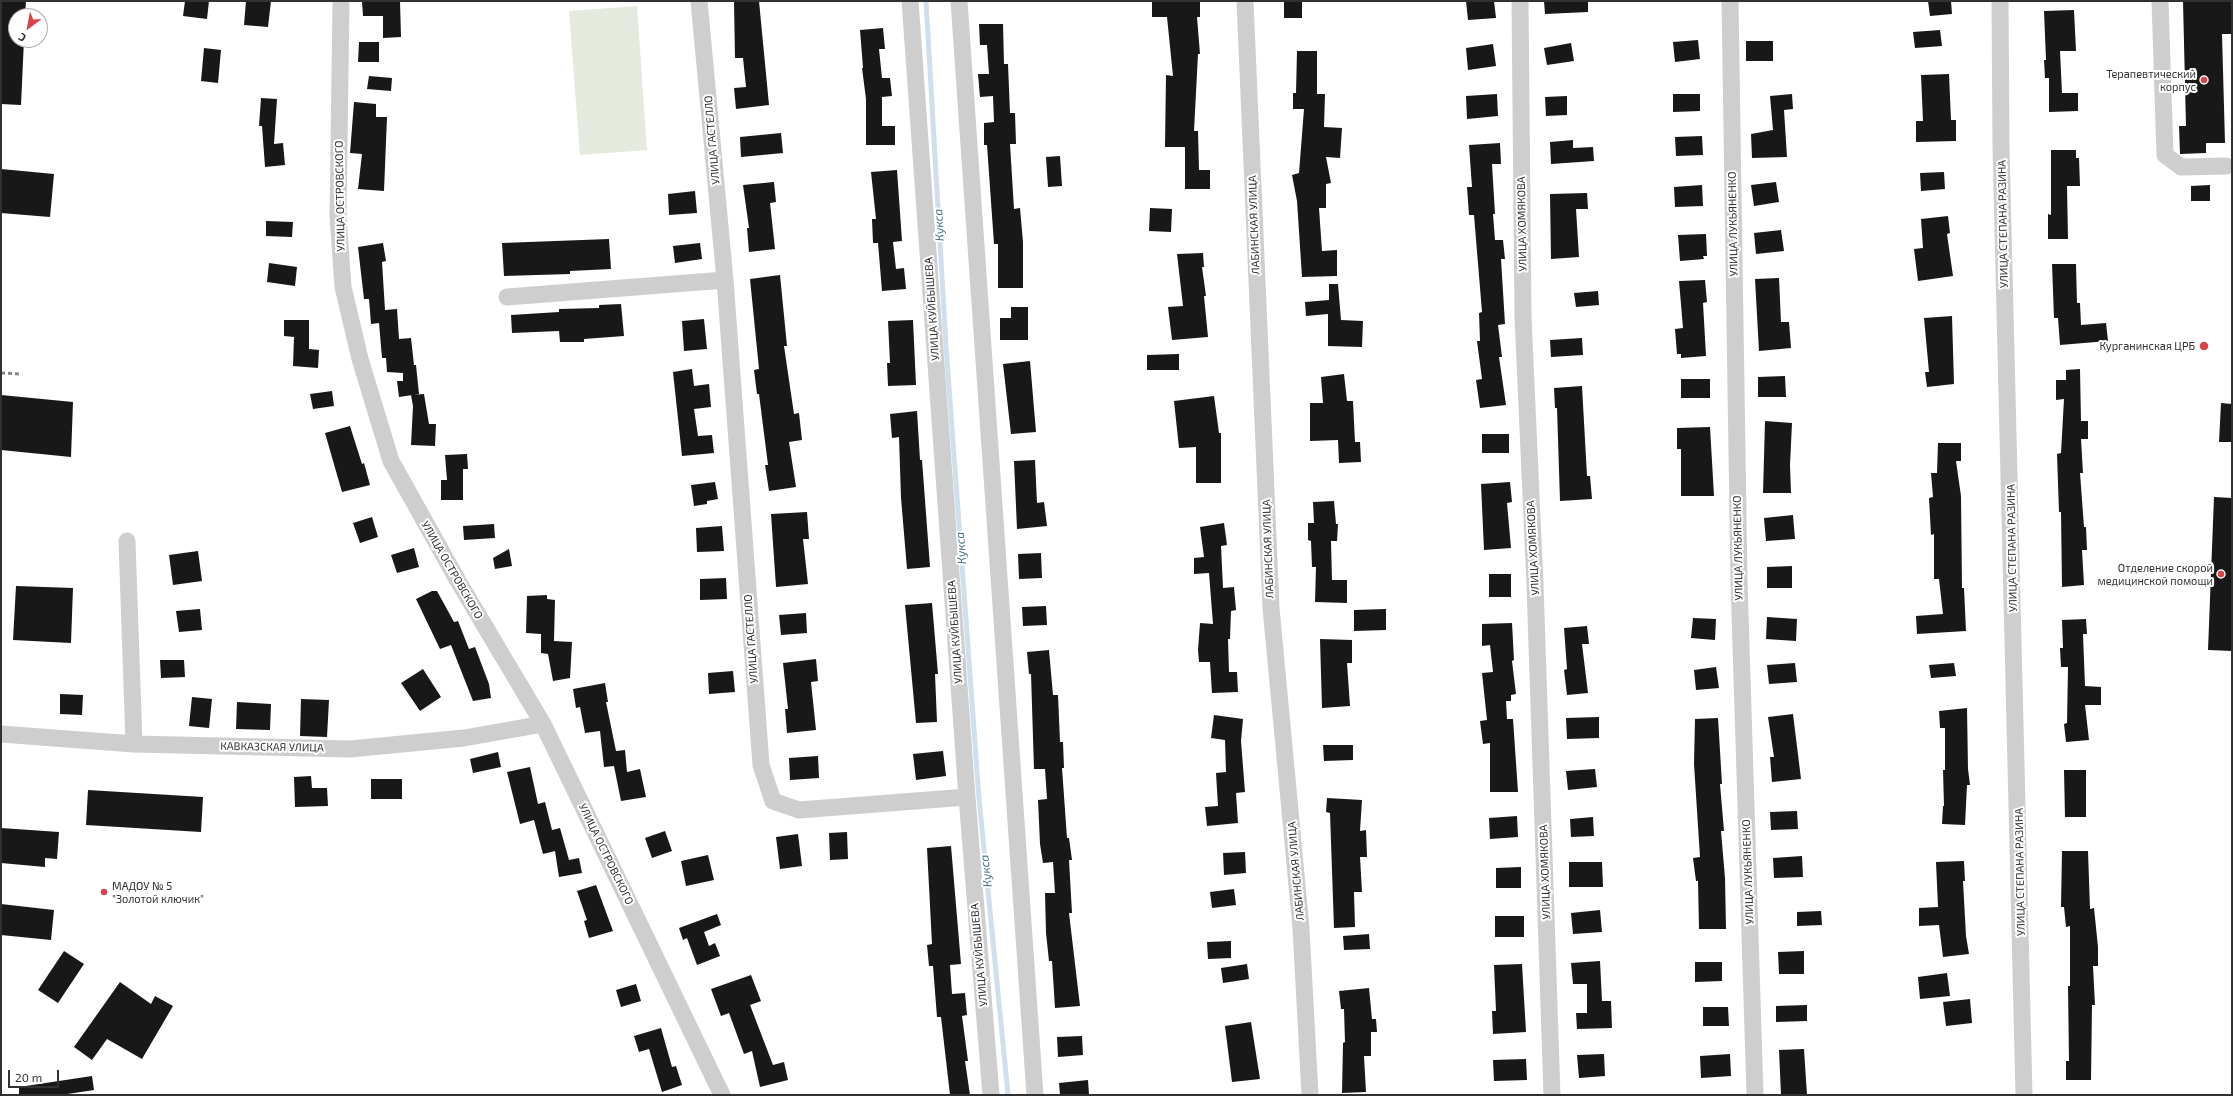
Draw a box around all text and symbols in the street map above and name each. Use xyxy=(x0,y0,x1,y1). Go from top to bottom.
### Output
north arrow xyxy=(8,8,48,48)
text: С xyxy=(16,31,28,45)
place label: Терапевтический корпус xyxy=(2106,67,2196,93)
marker: Терапевтический корпус xyxy=(2199,75,2209,85)
street label: УЛИЦА ГАСТЕЛЛО xyxy=(702,95,722,185)
street label: УЛИЦА ОСТРОВСКОГО xyxy=(332,140,348,252)
street label: УЛИЦА СТЕПАНА РАЗИНА xyxy=(1995,160,2011,288)
street label: УЛИЦА ЛУКЬЯНЕНКО xyxy=(1725,171,1741,277)
street label: ЛАБИНСКАЯ УЛИЦА xyxy=(1246,175,1262,275)
street label: УЛИЦА ХОМЯКОВА xyxy=(1515,176,1529,272)
water label: Кукса xyxy=(931,208,947,242)
street label: УЛИЦА КУЙБЫШЕВА xyxy=(922,257,942,361)
place label: Курганинская ЦРБ xyxy=(2099,339,2195,353)
marker: Курганинская ЦРБ xyxy=(2198,340,2210,352)
street label: УЛИЦА СТЕПАНА РАЗИНА xyxy=(2004,484,2020,612)
street label: УЛИЦА ЛУКЬЯНЕНКО xyxy=(1730,495,1746,601)
street label: ЛАБИНСКАЯ УЛИЦА xyxy=(1260,499,1276,599)
street label: УЛИЦА ХОМЯКОВА xyxy=(1524,500,1542,596)
street label: УЛИЦА ОСТРОВСКОГО xyxy=(419,519,485,621)
water label: Кукса xyxy=(953,531,969,565)
place label: Отделение скорой медицинской помощи xyxy=(2098,561,2213,587)
marker: Отделение скорой медицинской помощи xyxy=(2216,569,2226,579)
street label: УЛИЦА КУЙБЫШЕВА xyxy=(945,580,965,684)
street label: УЛИЦА ГАСТЕЛЛО xyxy=(741,594,761,684)
street label: КАВКАЗСКАЯ УЛИЦА xyxy=(220,739,324,755)
street label: УЛИЦА ОСТРОВСКОГО xyxy=(576,801,636,907)
street label: УЛИЦА СТЕПАНА РАЗИНА xyxy=(2012,808,2028,936)
street label: УЛИЦА ЛУКЬЯНЕНКО xyxy=(1740,819,1756,925)
street label: ЛАБИНСКАЯ УЛИЦА xyxy=(1285,821,1307,921)
street label: УЛИЦА ХОМЯКОВА xyxy=(1537,824,1553,920)
water label: Кукса xyxy=(977,854,995,888)
place label: МАДОУ № 5 "Золотой ключик" xyxy=(112,879,204,905)
marker: МАДОУ № 5 "Золотой ключик" xyxy=(99,887,109,897)
street label: УЛИЦА КУЙБЫШЕВА xyxy=(968,903,990,1007)
scale bar xyxy=(10,1062,61,1088)
text: 20 m xyxy=(15,1070,42,1084)

